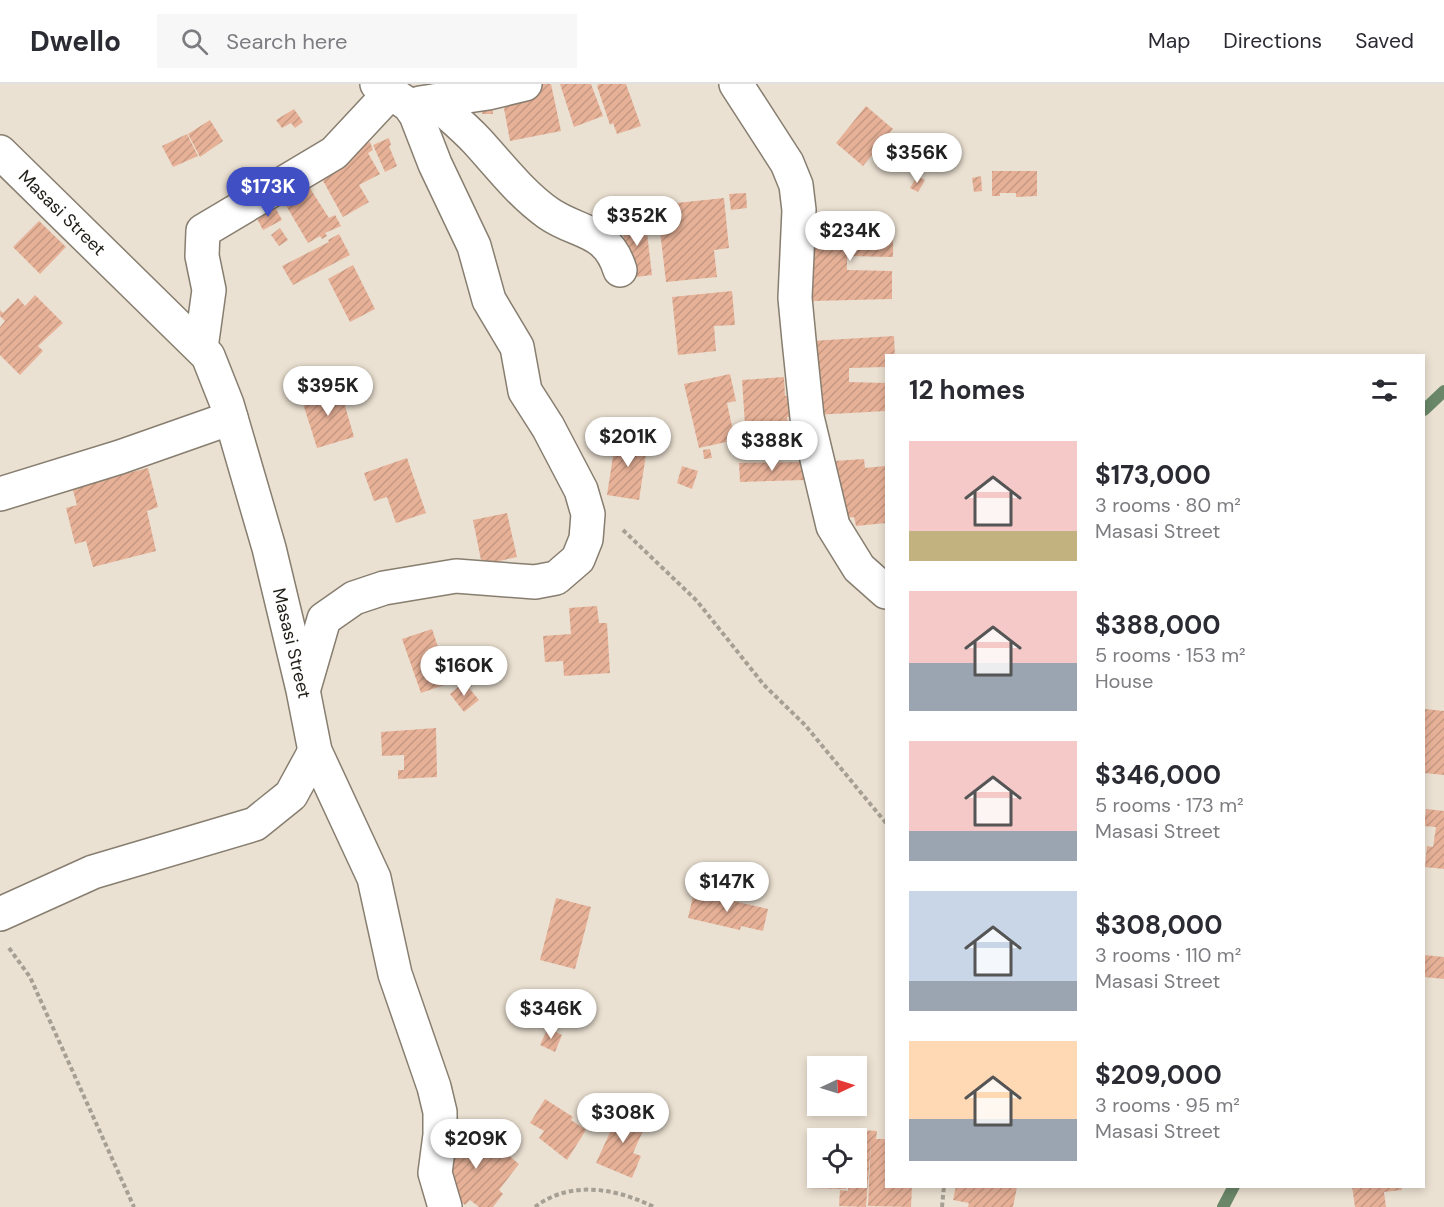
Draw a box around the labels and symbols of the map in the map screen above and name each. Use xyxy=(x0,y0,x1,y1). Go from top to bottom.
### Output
pin: $356K xyxy=(875,133,959,184)
street label: Masasi Street xyxy=(13,165,111,261)
pin: $173K xyxy=(226,167,310,218)
pin: $352K xyxy=(595,196,679,247)
pin: $234K xyxy=(808,211,892,262)
pin: $395K xyxy=(286,366,370,417)
pin: $201K xyxy=(586,417,670,468)
pin: $388K xyxy=(730,421,814,472)
street label: Masasi Street xyxy=(267,586,316,701)
pin: $160K xyxy=(422,646,506,697)
pin: $147K xyxy=(685,862,769,913)
pin: $346K xyxy=(509,989,593,1040)
north arrow xyxy=(807,1056,867,1116)
pin: $308K xyxy=(581,1093,665,1144)
pin: $209K xyxy=(434,1119,518,1170)

